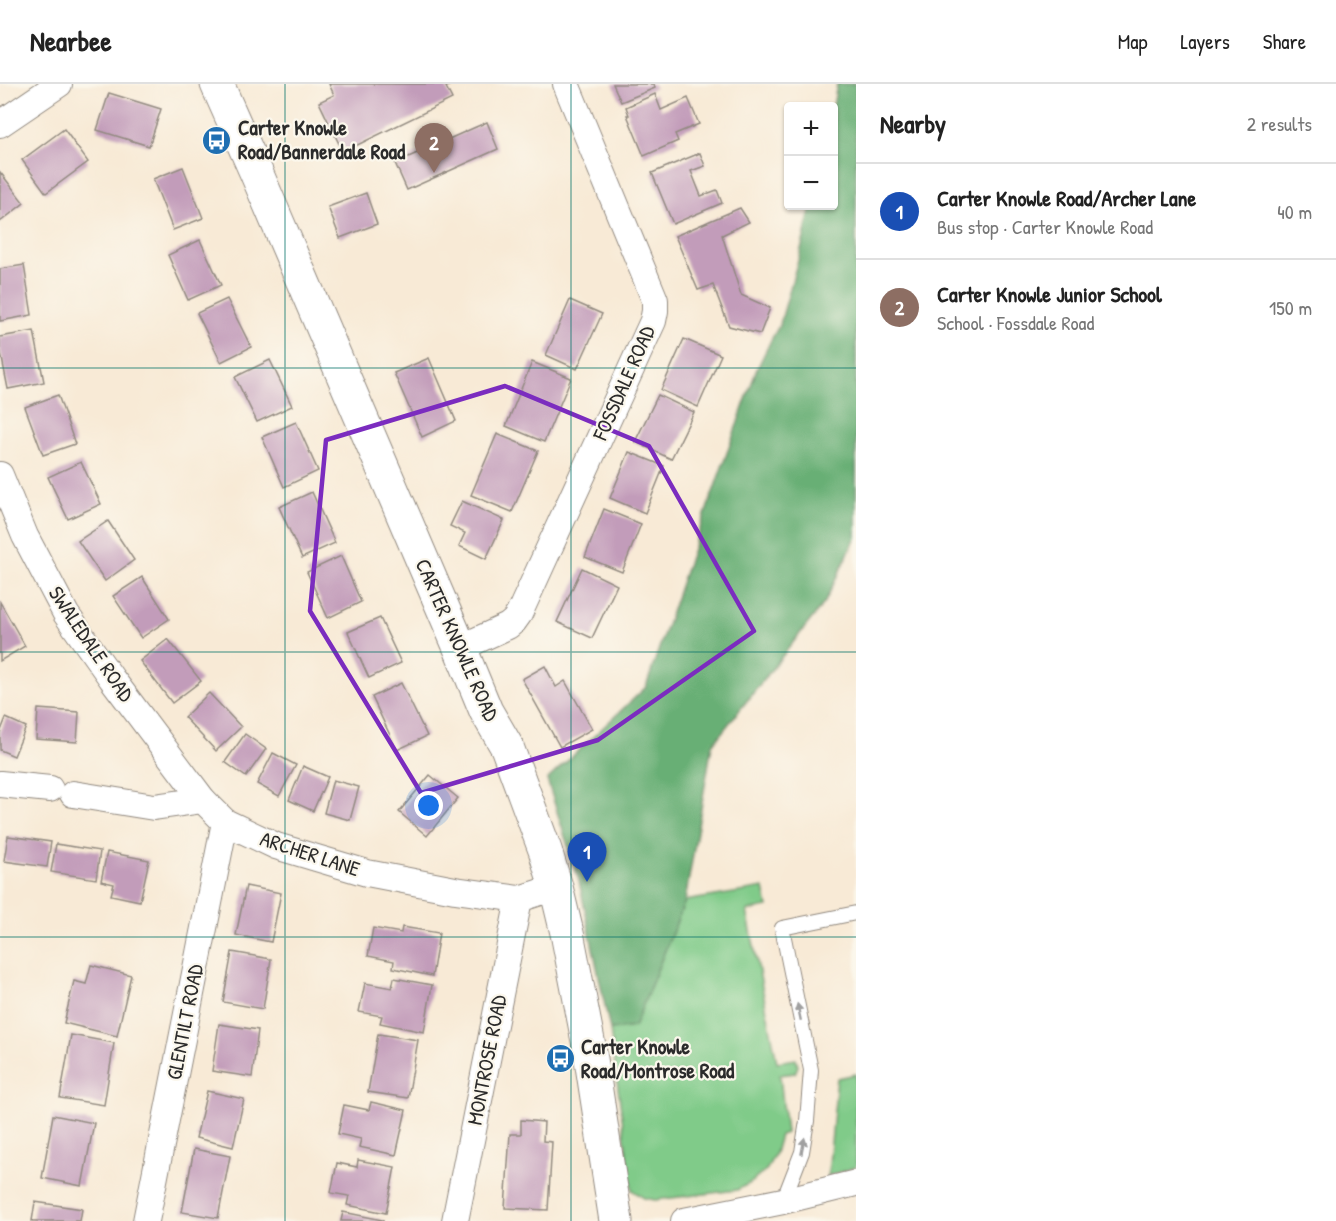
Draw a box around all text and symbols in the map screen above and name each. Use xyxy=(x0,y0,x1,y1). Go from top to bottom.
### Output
text: Nearbee xyxy=(30,22,112,60)
text: Map xyxy=(1118,27,1147,56)
text: Layers xyxy=(1180,27,1230,56)
text: Share xyxy=(1263,27,1306,56)
map controls xyxy=(784,102,838,210)
button: + xyxy=(784,102,838,156)
text: Nearby xyxy=(880,106,946,141)
text: 2 results xyxy=(1247,110,1312,137)
place label: Carter Knowle Road/Bannerdale Road xyxy=(238,113,406,166)
bus stop icon: Carter Knowle Road/Bannerdale Road xyxy=(201,124,233,156)
pin: 2 xyxy=(414,124,454,173)
button: − xyxy=(784,156,838,210)
text: Carter Knowle Road/Archer Lane xyxy=(937,183,1196,213)
text: 1 xyxy=(896,198,903,225)
text: 40 m xyxy=(1277,198,1312,225)
text: Bus stop · Carter Knowle Road xyxy=(937,213,1153,240)
text: Carter Knowle Junior School xyxy=(937,279,1162,309)
text: 2 xyxy=(895,294,904,321)
text: 150 m xyxy=(1269,294,1312,321)
text: School · Fossdale Road xyxy=(937,309,1094,336)
street label: FOSSDALE ROAD xyxy=(585,321,662,446)
street label: CARTER KNOWLE ROAD xyxy=(409,554,506,726)
street label: SWALEDALE ROAD xyxy=(42,580,141,707)
your location xyxy=(414,791,443,820)
street label: ARCHER LANE xyxy=(257,824,364,883)
pin: 1 xyxy=(568,832,606,882)
street label: GLENTILT ROAD xyxy=(159,962,210,1082)
street label: MONTROSE ROAD xyxy=(460,993,513,1127)
one-way arrow xyxy=(794,1003,803,1022)
place label: Carter Knowle Road/Montrose Road xyxy=(581,1032,735,1085)
bus stop icon: Carter Knowle Road/Montrose Road xyxy=(544,1043,576,1075)
one-way arrow xyxy=(799,1136,808,1155)

